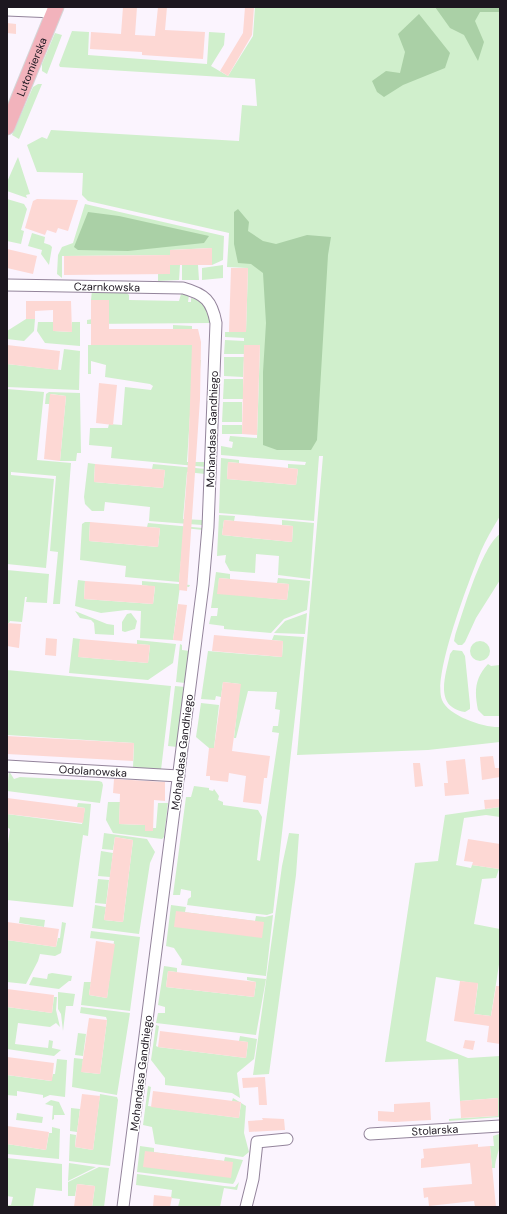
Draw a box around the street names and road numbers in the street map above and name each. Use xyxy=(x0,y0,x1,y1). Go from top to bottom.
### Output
street label: Lutomierska xyxy=(13,35,50,98)
street label: Czarnkowska xyxy=(74,279,140,294)
street label: Mohandasa Gandhiego xyxy=(203,370,221,488)
street label: Mohandasa Gandhiego xyxy=(168,693,196,811)
street label: Odolanowska xyxy=(58,762,127,780)
street label: Mohandasa Gandhiego xyxy=(127,1014,155,1132)
street label: Stolarska xyxy=(411,1122,459,1138)

